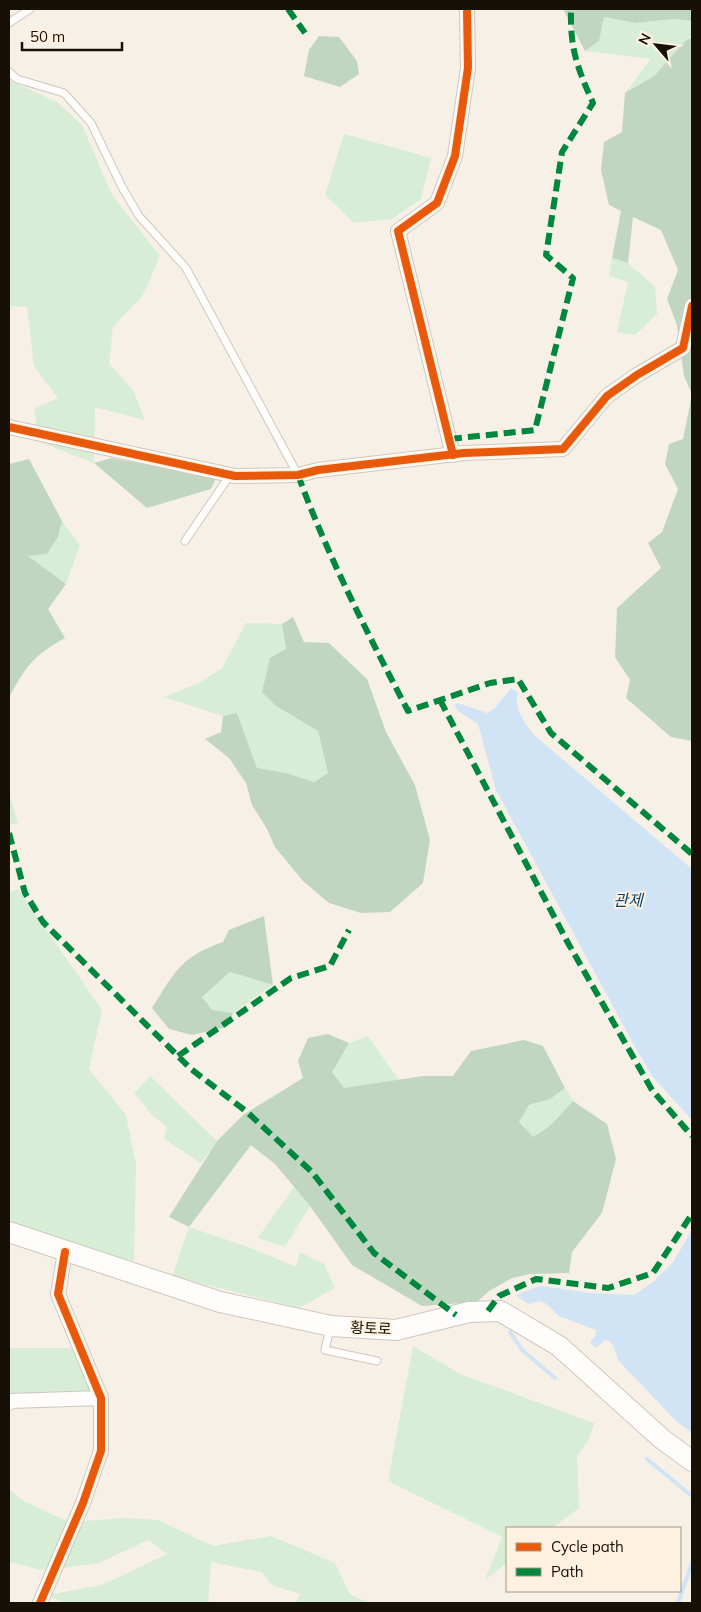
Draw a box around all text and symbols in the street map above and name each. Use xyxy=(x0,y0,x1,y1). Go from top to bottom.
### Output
scale bar xyxy=(22,20,122,52)
north arrow xyxy=(631,20,681,70)
text: 50 m xyxy=(30,27,65,46)
text: N xyxy=(634,30,655,48)
water label: 관제 xyxy=(613,890,645,910)
street label: 황토로 xyxy=(350,1317,392,1339)
legend xyxy=(506,1527,681,1592)
text: Cycle path xyxy=(551,1537,624,1556)
text: Path xyxy=(551,1562,583,1581)

